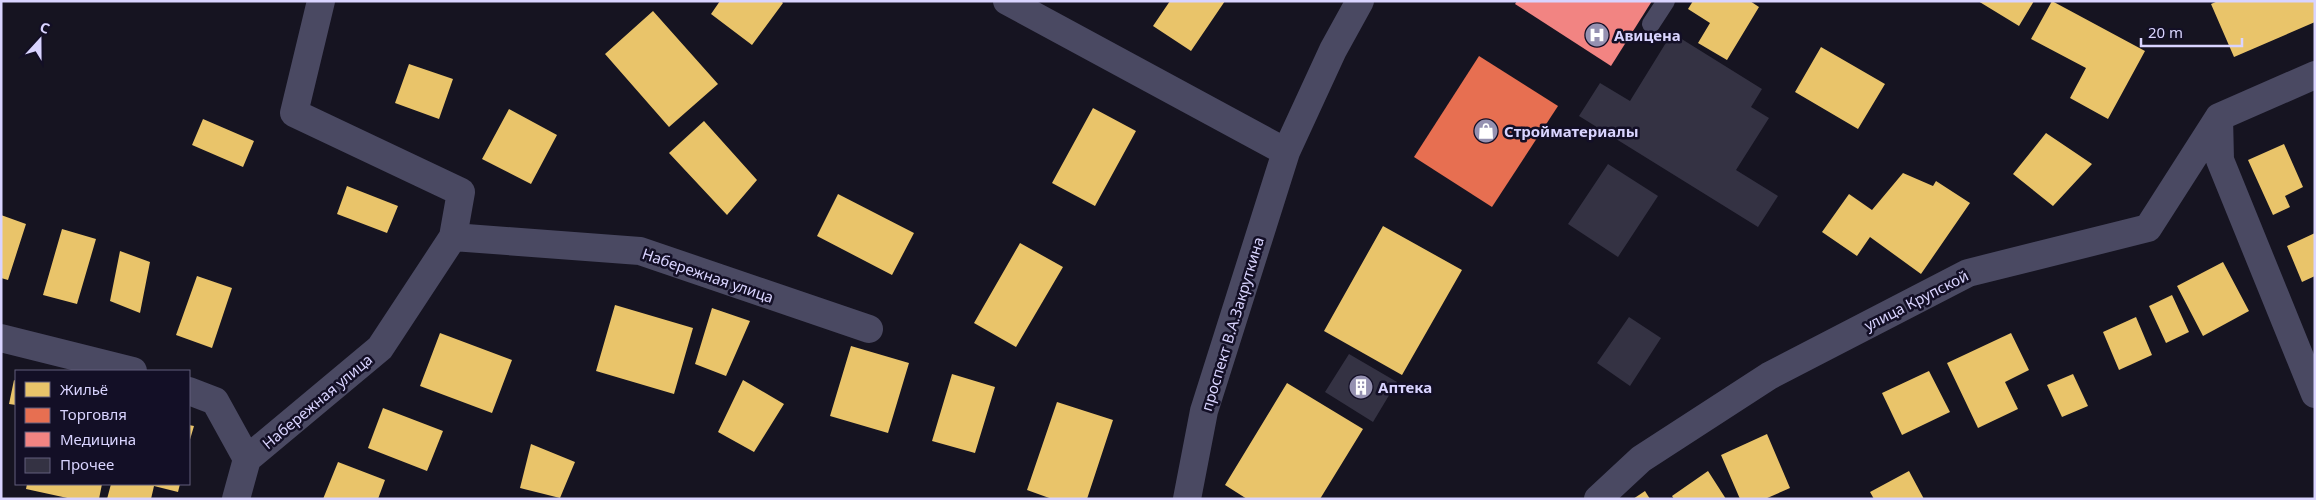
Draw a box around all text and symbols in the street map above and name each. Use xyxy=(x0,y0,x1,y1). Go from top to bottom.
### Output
north arrow xyxy=(15,15,65,65)
scale bar xyxy=(2141,15,2242,47)
text: С xyxy=(37,17,52,38)
hospital icon: Авицена xyxy=(1584,22,1610,48)
text: 20 m xyxy=(2148,22,2183,42)
place label: Авицена xyxy=(1614,25,1681,45)
shop icon: Стройматериалы xyxy=(1473,118,1499,144)
place label: Стройматериалы xyxy=(1504,121,1638,141)
street label: проспект В.А.Закруткина xyxy=(1196,234,1268,414)
street label: Набережная улица xyxy=(640,243,776,307)
street label: улица Крупской xyxy=(1860,265,1972,335)
street label: Набережная улица xyxy=(258,349,376,453)
legend xyxy=(15,370,190,485)
building icon: Аптека xyxy=(1348,374,1374,400)
place label: Аптека xyxy=(1378,377,1432,397)
text: Жильё xyxy=(60,379,108,399)
text: Торговля xyxy=(60,404,127,424)
text: Медицина xyxy=(60,429,136,449)
text: Прочее xyxy=(60,454,114,474)

